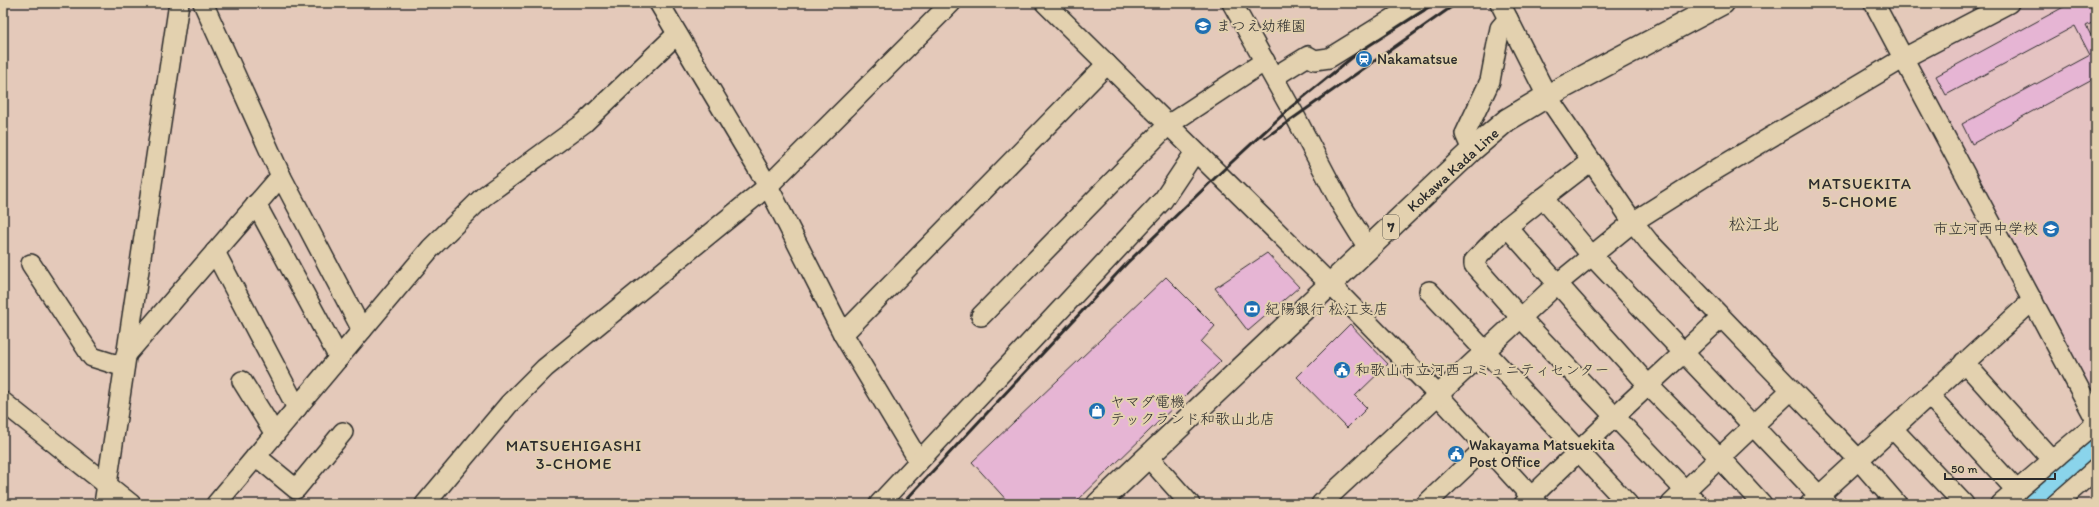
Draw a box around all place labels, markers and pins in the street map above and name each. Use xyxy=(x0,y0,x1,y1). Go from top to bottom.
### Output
school or university icon: まつえ幼稚園 xyxy=(1193,16,1213,36)
place label: まつえ幼稚園 xyxy=(1216,17,1306,35)
station icon: Nakamatsue xyxy=(1354,49,1374,69)
place label: Nakamatsue xyxy=(1377,50,1458,68)
school or university icon: 市立河西中学校 xyxy=(2041,219,2061,239)
place label: 市立河西中学校 xyxy=(1933,220,2038,238)
bank icon: 紀陽銀行 松江支店 xyxy=(1242,299,1262,319)
place label: 紀陽銀行 松江支店 xyxy=(1265,300,1388,318)
public building icon: 和歌山市立河西コミュニティセンター xyxy=(1332,360,1352,380)
place label: 和歌山市立河西コミュニティセンター xyxy=(1355,361,1609,379)
place label: ヤマダ電機 テックランド和歌山北店 xyxy=(1110,393,1275,428)
shop icon: ヤマダ電機 テックランド和歌山北店 xyxy=(1087,401,1107,421)
place label: Wakayama Matsuekita Post Office xyxy=(1469,436,1615,471)
public building icon: Wakayama Matsuekita Post Office xyxy=(1446,444,1466,464)

